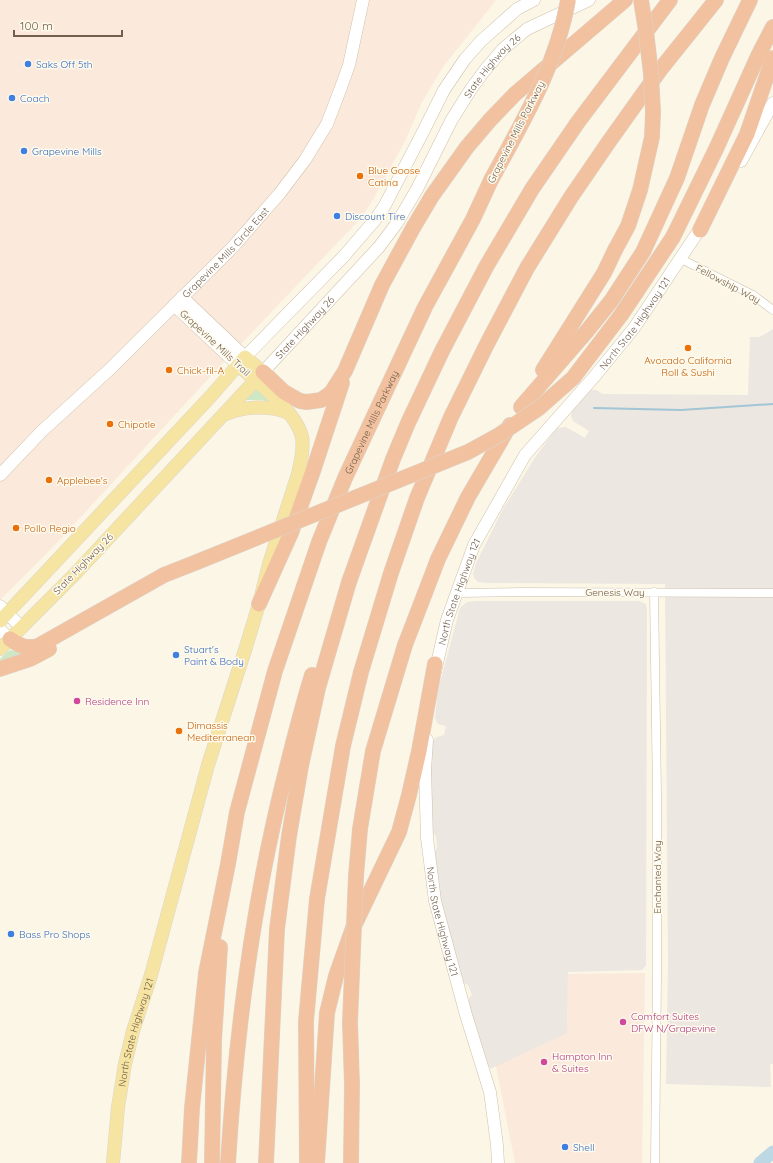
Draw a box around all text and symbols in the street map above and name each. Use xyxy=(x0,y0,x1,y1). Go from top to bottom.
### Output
scale bar xyxy=(14,12,122,38)
text: 100 m xyxy=(20,18,53,33)
street label: State Highway 26 xyxy=(461,30,523,100)
place label: Saks Off 5th xyxy=(36,58,93,71)
marker: Saks Off 5th xyxy=(23,59,33,69)
street label: Grapevine Mills Parkway xyxy=(485,79,547,185)
place label: Coach xyxy=(20,92,50,105)
marker: Coach xyxy=(7,93,17,103)
place label: Grapevine Mills xyxy=(32,145,102,158)
marker: Grapevine Mills xyxy=(19,146,29,156)
place label: Blue Goose Catina xyxy=(368,164,421,189)
marker: Blue Goose Catina xyxy=(355,171,365,181)
street label: Grapevine Mills Circle East xyxy=(179,204,272,300)
place label: Discount Tire xyxy=(345,210,406,223)
marker: Discount Tire xyxy=(332,211,342,221)
street label: Fellowship Way xyxy=(693,261,763,307)
street label: North State Highway 121 xyxy=(596,274,673,372)
street label: State Highway 26 xyxy=(272,293,337,361)
street label: Grapevine Mills Trail xyxy=(177,307,253,379)
marker: Avocado California Roll & Sushi xyxy=(683,343,693,353)
place label: Avocado California Roll & Sushi xyxy=(644,354,732,379)
place label: Chick-fil-A xyxy=(177,364,225,377)
marker: Chick-fil-A xyxy=(164,365,174,375)
street label: Grapevine Mills Parkway xyxy=(341,368,401,476)
place label: Chipotle xyxy=(118,418,156,431)
marker: Chipotle xyxy=(105,419,115,429)
place label: Applebee's xyxy=(57,474,108,487)
marker: Applebee's xyxy=(44,475,54,485)
place label: Pollo Regio xyxy=(24,522,76,535)
marker: Pollo Regio xyxy=(11,523,21,533)
street label: State Highway 26 xyxy=(50,530,116,598)
street label: North State Highway 121 xyxy=(435,536,483,646)
street label: Genesis Way xyxy=(585,586,645,599)
place label: Stuart's Paint & Body xyxy=(184,643,244,668)
marker: Stuart's Paint & Body xyxy=(171,650,181,660)
place label: Residence Inn xyxy=(85,695,149,708)
marker: Residence Inn xyxy=(72,696,82,706)
place label: Dimassis Mediterranean xyxy=(187,719,255,744)
marker: Dimassis Mediterranean xyxy=(174,726,184,736)
street label: Enchanted Way xyxy=(651,840,664,914)
street label: North State Highway 121 xyxy=(424,866,462,977)
place label: Bass Pro Shops xyxy=(19,928,90,941)
marker: Bass Pro Shops xyxy=(6,929,16,939)
street label: North State Highway 121 xyxy=(115,976,156,1088)
place label: Comfort Suites DFW N/Grapevine xyxy=(631,1010,716,1035)
marker: Comfort Suites DFW N/Grapevine xyxy=(618,1017,628,1027)
place label: Hampton Inn & Suites xyxy=(552,1050,612,1075)
marker: Hampton Inn & Suites xyxy=(539,1057,549,1067)
place label: Shell xyxy=(573,1141,595,1154)
marker: Shell xyxy=(560,1142,570,1152)

